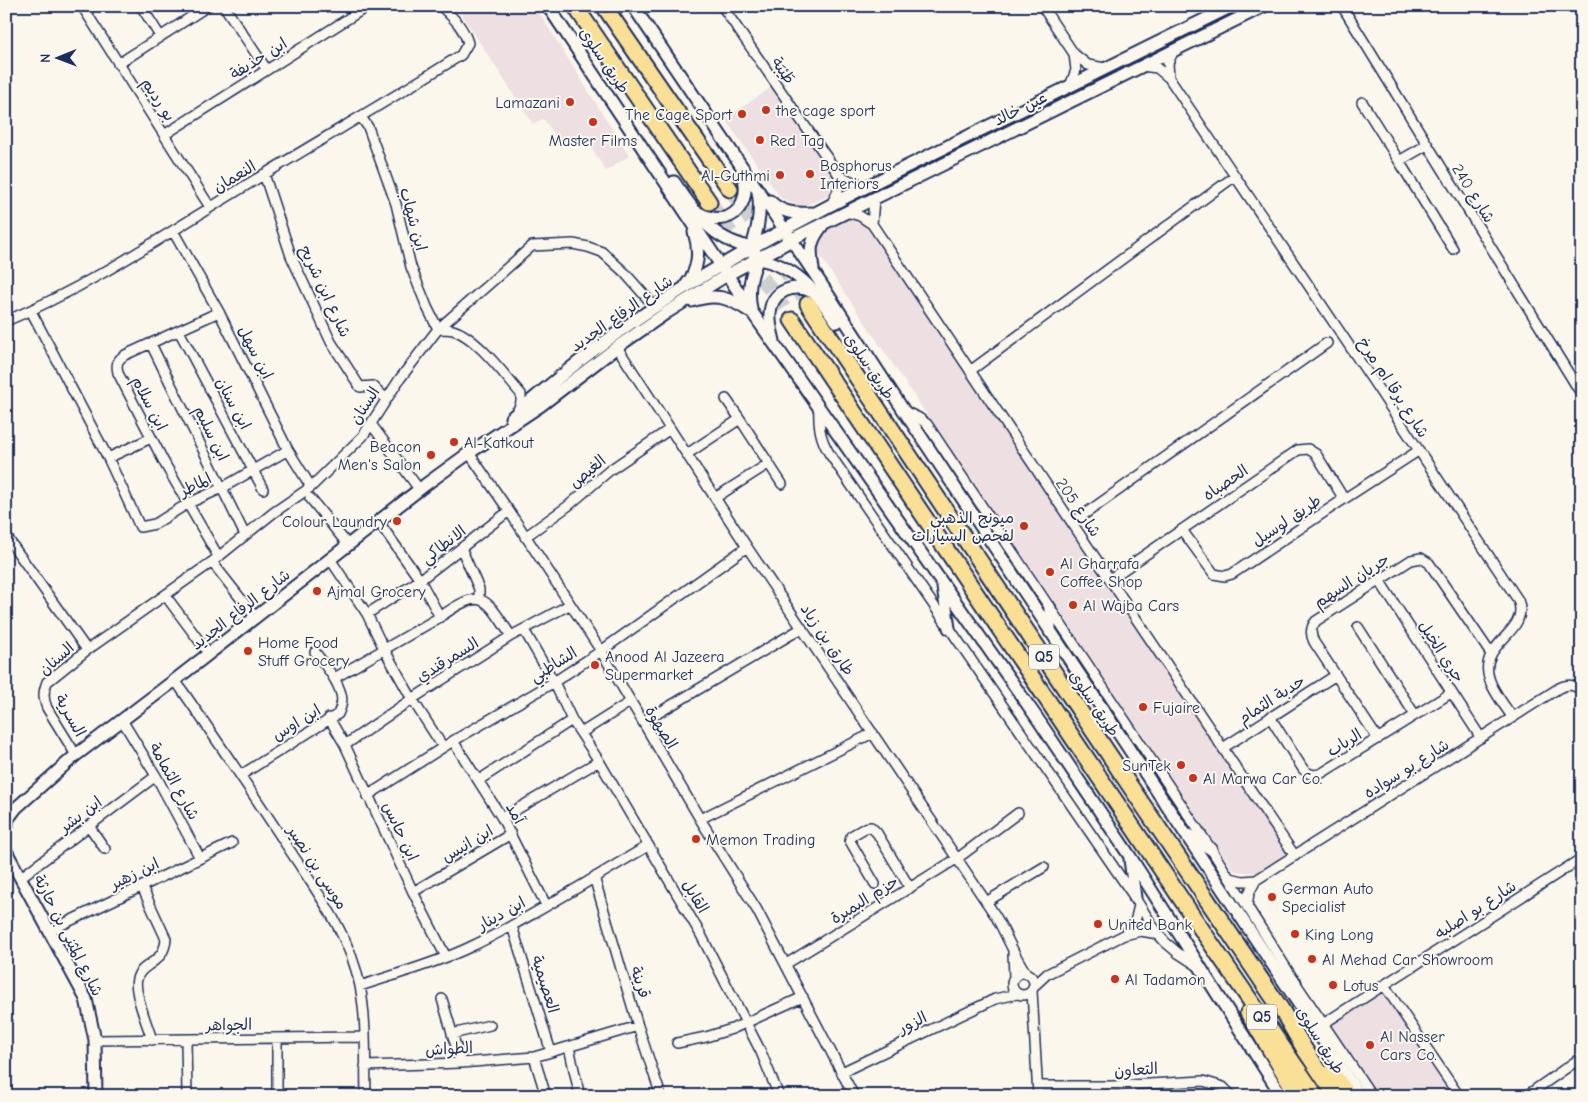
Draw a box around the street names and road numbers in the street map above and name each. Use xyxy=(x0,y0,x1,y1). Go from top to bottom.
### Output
street label: طريق سلوى xyxy=(575,24,633,98)
street label: ابن حذيفة xyxy=(227,34,290,83)
street label: طَيْبَة xyxy=(768,54,799,87)
street label: بو رديم xyxy=(135,75,179,126)
street label: عين خالد xyxy=(991,88,1050,130)
street label: النعمان xyxy=(210,157,259,197)
street label: شارع 240 xyxy=(1446,161,1498,227)
street label: ابن شهاب xyxy=(396,186,430,253)
street label: شارع ابن شريح xyxy=(294,243,354,341)
street label: شارع الرفاع الجديد xyxy=(567,272,677,357)
street label: ابن سهل xyxy=(234,323,276,382)
street label: طريق سلوى xyxy=(840,330,898,404)
street label: شارع برقا ام مرخ xyxy=(1352,334,1432,443)
street label: ابن سلام xyxy=(125,373,170,435)
street label: ابن سنان xyxy=(212,374,254,433)
street label: السنان xyxy=(346,384,384,428)
street label: ابن سليم xyxy=(187,403,232,465)
street label: الغيص xyxy=(566,451,609,492)
street label: الحصباه xyxy=(1200,461,1251,504)
street label: الماطر xyxy=(174,469,215,502)
street label: شارع 205 xyxy=(1050,475,1104,541)
street label: طريق لوسيل xyxy=(1249,491,1325,551)
street label: الانطاكي xyxy=(418,522,473,572)
street label: جريان السهم xyxy=(1311,550,1394,614)
street label: شارع الرفاع الجديد xyxy=(188,566,295,656)
street label: طارق بن زياد xyxy=(797,600,858,679)
street label: جري الخيل xyxy=(1413,617,1468,687)
street label: السمرقندي xyxy=(413,634,483,688)
street label: السنان xyxy=(35,639,78,679)
street label: الشاطبي xyxy=(527,643,583,691)
road number: Q5 xyxy=(1029,644,1059,670)
street label: طريق سلوى xyxy=(1065,667,1123,741)
street label: حدبة الثمام xyxy=(1235,672,1310,731)
street label: السـرية xyxy=(51,691,89,740)
street label: ابن اوس xyxy=(269,701,324,745)
street label: الصهوة xyxy=(640,703,681,753)
street label: الرباب xyxy=(1324,725,1365,760)
street label: شارع بو سواده xyxy=(1361,736,1453,804)
street label: شارع الثمامة xyxy=(144,740,203,824)
street label: ابن بشر xyxy=(54,793,106,838)
street label: ابن حابس xyxy=(379,799,422,864)
street label: آمد xyxy=(502,800,529,828)
street label: موسى بن نصير xyxy=(281,821,351,913)
street label: ابن انيس xyxy=(439,822,496,866)
street label: ابن زهير xyxy=(105,854,162,894)
street label: شارع المثنى بن حارثة xyxy=(28,872,106,1000)
street label: حزم البمبرة xyxy=(827,872,903,930)
street label: القابل xyxy=(678,877,712,916)
street label: شارع بو اصلبه xyxy=(1432,877,1521,944)
street label: ابن دينار xyxy=(473,893,529,935)
street label: العصيمية xyxy=(528,953,562,1015)
street label: قرينة xyxy=(627,964,653,1000)
road number: Q5 xyxy=(1247,1004,1277,1030)
street label: طريق سلوى xyxy=(1292,1004,1348,1078)
street label: الزور xyxy=(893,1008,930,1038)
street label: الجواهر xyxy=(204,1016,252,1035)
street label: الطواش xyxy=(425,1039,473,1060)
street label: التعاون xyxy=(1114,1060,1158,1081)

